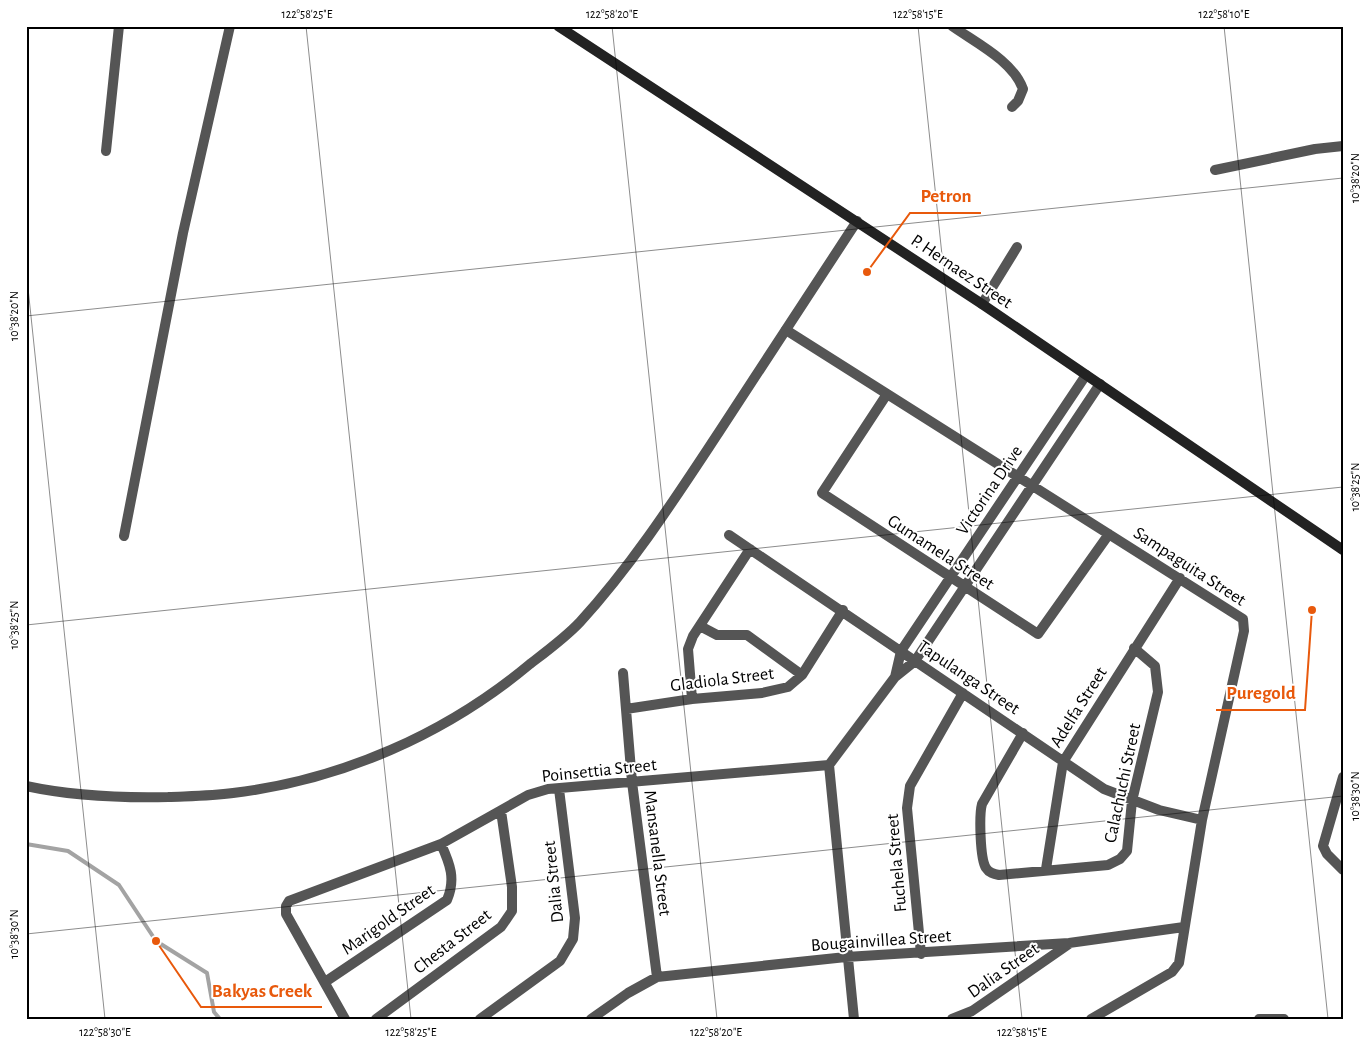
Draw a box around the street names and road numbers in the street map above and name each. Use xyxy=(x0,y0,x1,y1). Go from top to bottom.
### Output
street label: P. Hernaez Street xyxy=(908,231,1016,312)
street label: Victorina Drive xyxy=(953,443,1026,539)
street label: Gumamela Street xyxy=(884,512,997,594)
street label: Sampaguita Street xyxy=(1130,524,1249,610)
street label: Tapulanga Street xyxy=(914,637,1023,719)
street label: Adelfa Street xyxy=(1047,664,1111,751)
street label: Gladiola Street xyxy=(669,665,775,695)
street label: Calachuchi Street xyxy=(1102,721,1145,845)
street label: Poinsettia Street xyxy=(541,756,658,786)
street label: Mansanella Street xyxy=(640,789,674,917)
street label: Fuchela Street xyxy=(884,813,910,913)
street label: Dalia Street xyxy=(541,840,567,924)
street label: Marigold Street xyxy=(339,881,439,958)
street label: Chesta Street xyxy=(410,906,495,978)
street label: Bougainvillea Street xyxy=(810,927,952,955)
street label: Dalia Street xyxy=(965,940,1043,1002)

